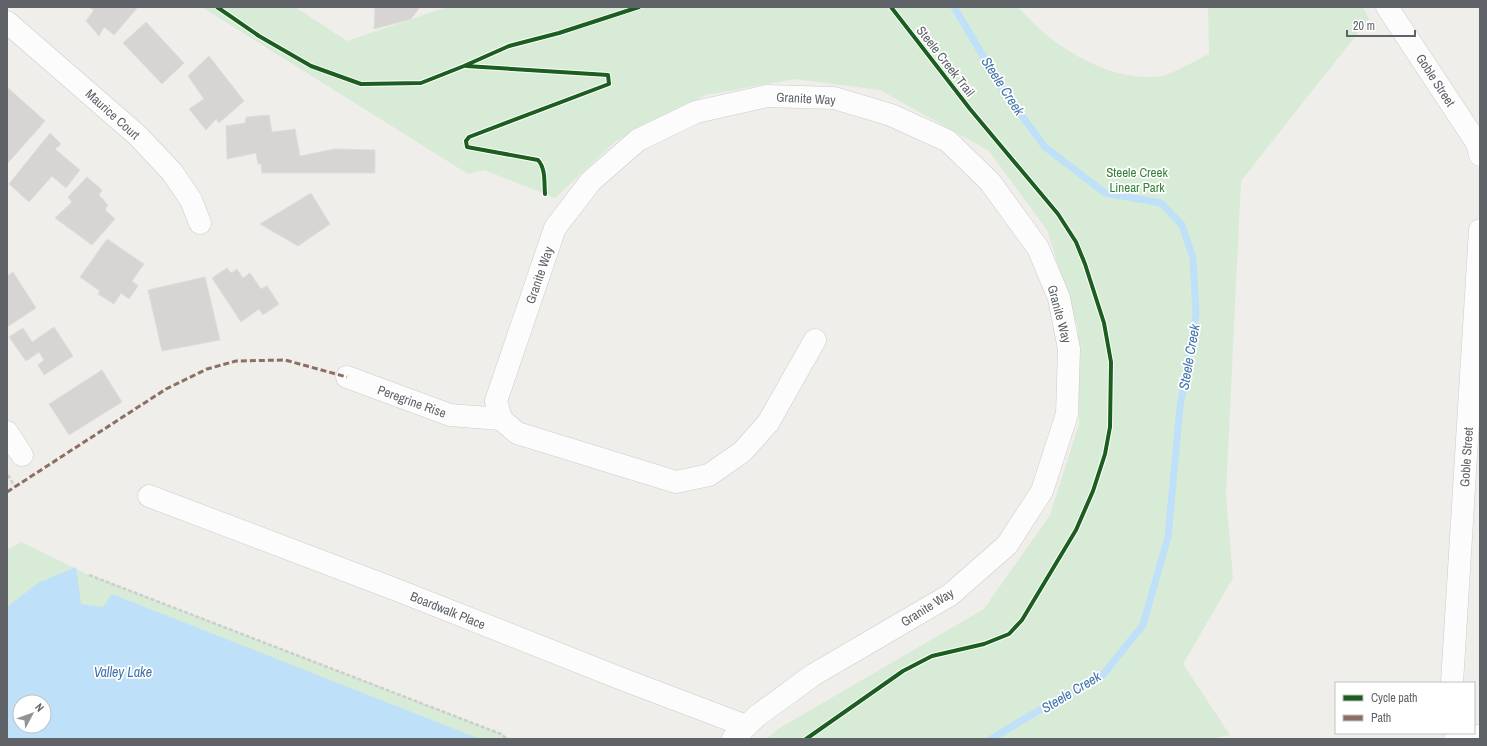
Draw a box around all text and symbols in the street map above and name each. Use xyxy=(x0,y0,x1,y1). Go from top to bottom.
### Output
scale bar xyxy=(1347,12,1415,38)
text: 20 m xyxy=(1353,18,1375,34)
street label: Steele Creek Trail xyxy=(913,22,979,100)
street label: Goble Street xyxy=(1412,51,1459,110)
water label: Steele Creek xyxy=(977,53,1029,120)
street label: Maurice Court xyxy=(82,85,143,143)
street label: Granite Way xyxy=(776,88,837,109)
park label: Steele Creek Linear Park xyxy=(1106,164,1168,196)
street label: Granite Way xyxy=(522,244,557,306)
street label: Granite Way xyxy=(1044,283,1076,346)
water label: Steele Creek xyxy=(1174,322,1204,391)
street label: Peregrine Rise xyxy=(375,381,448,422)
street label: Goble Street xyxy=(1456,427,1477,487)
street label: Granite Way xyxy=(898,584,958,630)
street label: Boardwalk Place xyxy=(408,588,488,633)
water label: Valley Lake xyxy=(94,663,152,681)
water label: Steele Creek xyxy=(1038,667,1105,717)
legend xyxy=(1335,682,1475,734)
text: Cycle path xyxy=(1371,690,1418,706)
north arrow xyxy=(12,694,52,734)
text: N xyxy=(32,700,47,714)
text: Path xyxy=(1371,710,1391,726)

